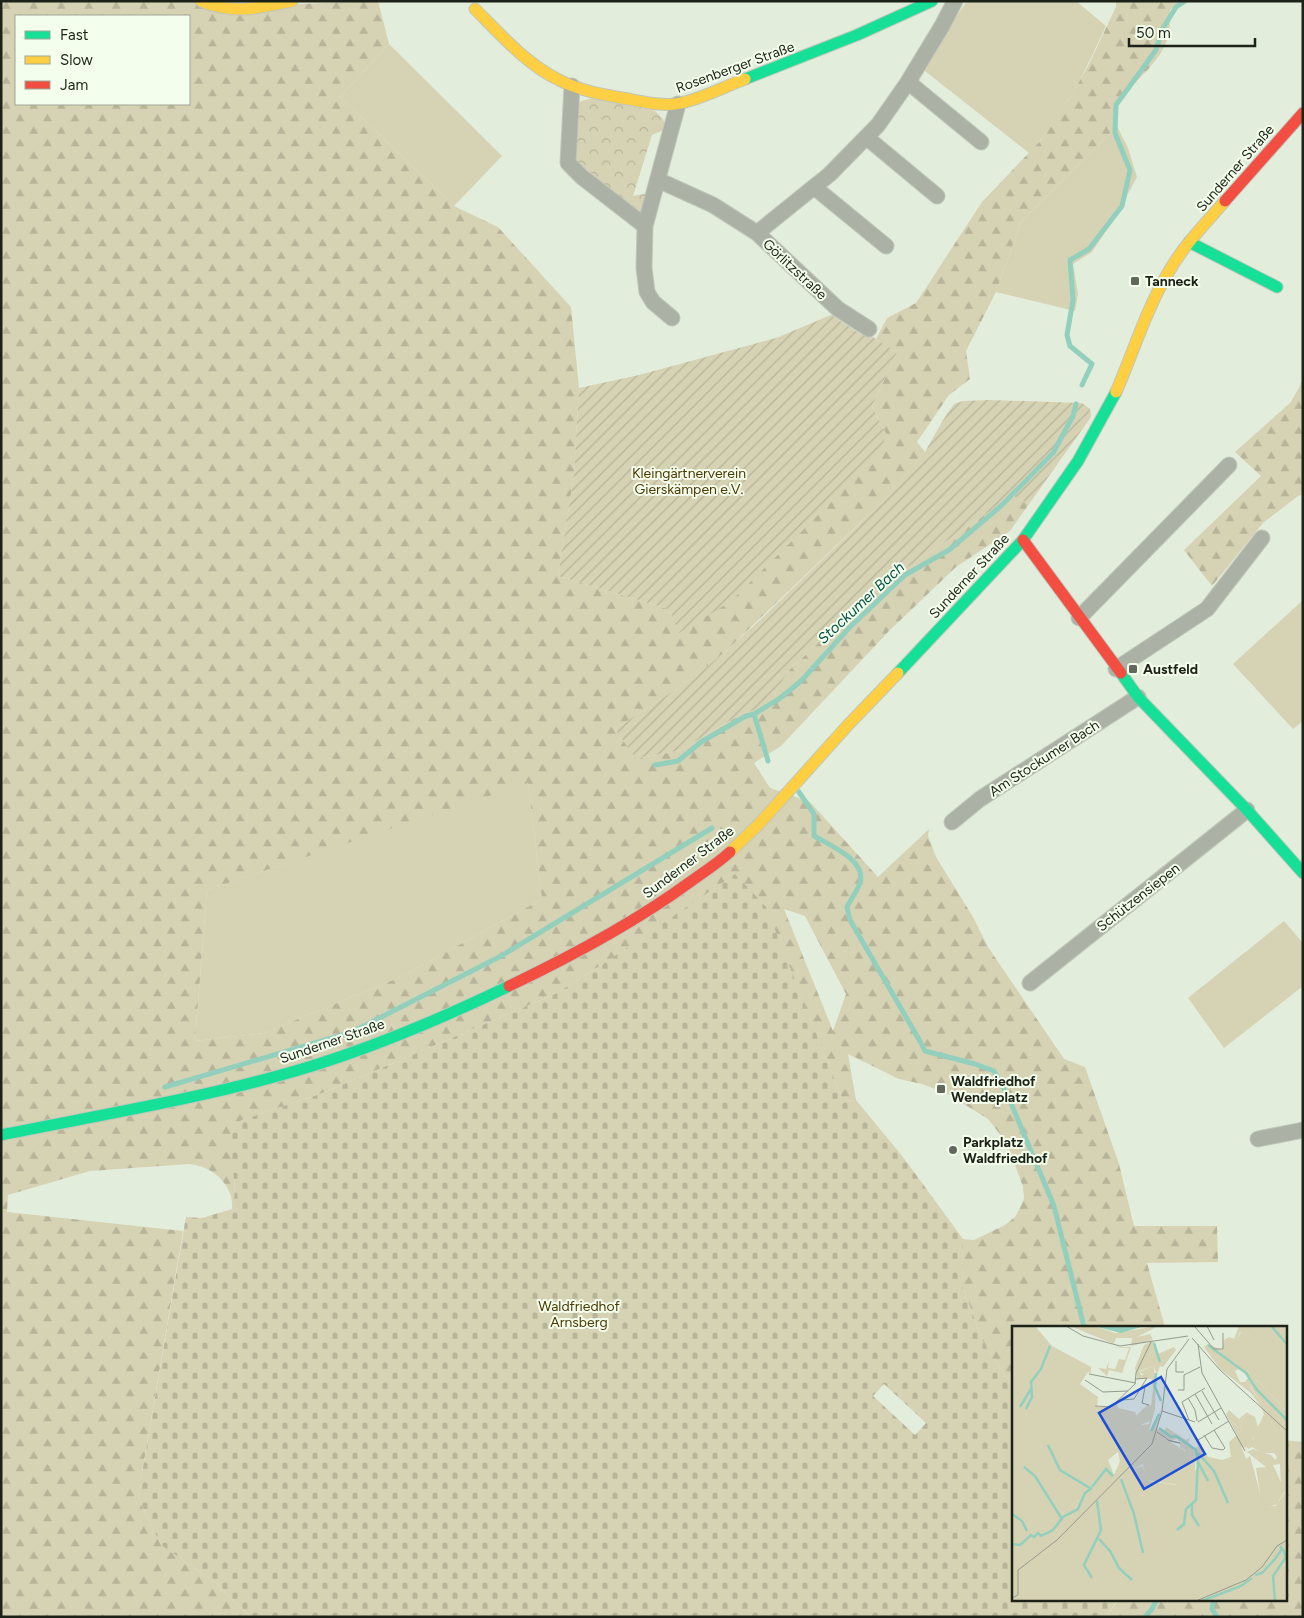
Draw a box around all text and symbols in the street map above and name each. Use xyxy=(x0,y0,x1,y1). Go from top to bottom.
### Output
legend xyxy=(15,15,190,105)
scale bar xyxy=(1129,15,1255,47)
text: 50 m xyxy=(1136,24,1171,42)
text: Fast xyxy=(60,26,89,44)
street label: Rosenberger Straße xyxy=(674,38,797,97)
text: Slow xyxy=(60,51,93,69)
text: Jam xyxy=(60,76,88,94)
street label: Sunderner Straße xyxy=(1193,121,1278,215)
street label: Görlitzstraße xyxy=(759,235,830,304)
place label: Tanneck xyxy=(1145,273,1199,290)
marker: Tanneck xyxy=(1129,275,1141,287)
park label: Kleingärtnerverein Gierskämpen e.V. xyxy=(632,465,746,498)
street label: Sunderner Straße xyxy=(926,530,1013,622)
water label: Stockumer Bach xyxy=(814,558,908,648)
place label: Austfeld xyxy=(1143,661,1198,678)
marker: Austfeld xyxy=(1127,663,1139,675)
street label: Am Stockumer Bach xyxy=(986,716,1103,800)
street label: Sunderner Straße xyxy=(639,822,738,902)
street label: Schützensiepen xyxy=(1093,860,1183,935)
street label: Sunderner Straße xyxy=(278,1015,387,1067)
place label: Waldfriedhof Wendeplatz xyxy=(951,1073,1036,1106)
marker: Waldfriedhof Wendeplatz xyxy=(935,1083,947,1095)
place label: Parkplatz Waldfriedhof xyxy=(963,1134,1048,1167)
marker: Parkplatz Waldfriedhof xyxy=(947,1144,959,1156)
park label: Waldfriedhof Arnsberg xyxy=(538,1298,621,1331)
inset map xyxy=(1012,1326,1286,1600)

